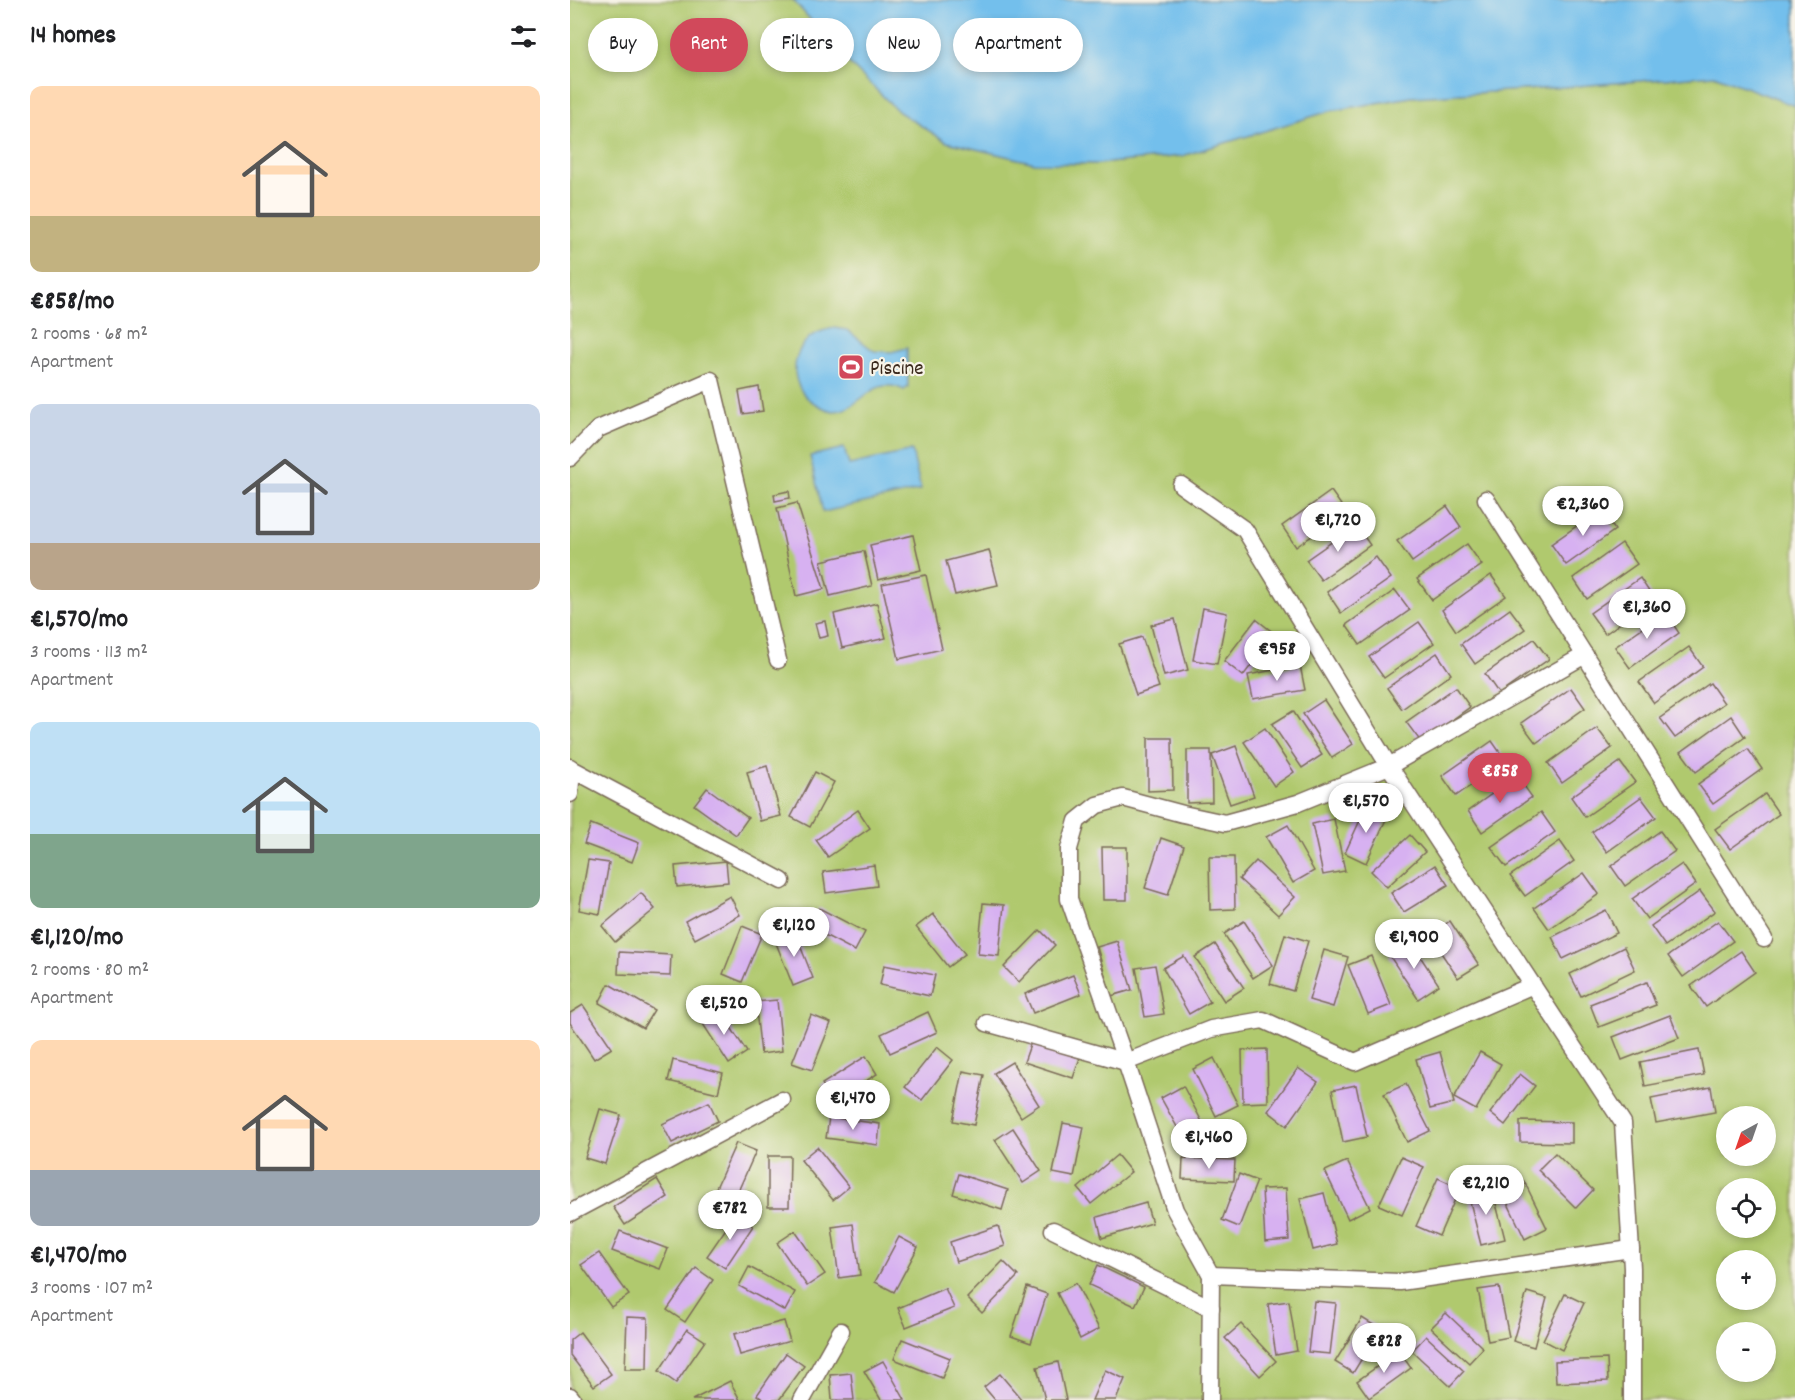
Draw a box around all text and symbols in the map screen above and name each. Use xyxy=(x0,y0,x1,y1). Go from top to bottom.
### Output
text: 14 homes xyxy=(30,18,116,55)
chip: Buy xyxy=(588,18,658,72)
chip: Rent xyxy=(670,18,748,72)
chip: Filters xyxy=(760,18,854,72)
chip: New xyxy=(866,18,941,72)
chip: Apartment xyxy=(953,18,1083,72)
icon: filters xyxy=(507,20,540,53)
icon: home xyxy=(231,125,339,233)
text: €858/mo xyxy=(30,284,114,321)
text: 2 rooms · 68 m² xyxy=(30,321,148,349)
text: Apartment xyxy=(30,349,113,377)
sports icon: Piscine xyxy=(836,352,866,382)
place label: Piscine xyxy=(870,355,923,385)
icon: home xyxy=(231,443,339,551)
pin: €2,360 xyxy=(1534,486,1632,537)
text: €2,360 xyxy=(1556,491,1610,519)
pin: €1,720 xyxy=(1289,502,1387,553)
text: €1,720 xyxy=(1315,507,1361,535)
pin: €1,360 xyxy=(1598,589,1696,640)
text: €1,360 xyxy=(1623,594,1671,622)
text: €1,570/mo xyxy=(30,602,128,639)
pin: €958 xyxy=(1241,631,1313,682)
text: €958 xyxy=(1258,636,1296,664)
text: 3 rooms · 113 m² xyxy=(30,639,148,667)
text: Apartment xyxy=(30,667,113,695)
pin: €858 xyxy=(1464,753,1536,804)
text: €858 xyxy=(1482,758,1518,786)
icon: home xyxy=(231,761,339,869)
pin: €1,570 xyxy=(1317,783,1415,834)
text: €1,570 xyxy=(1342,788,1390,816)
pin: €1,120 xyxy=(745,907,843,958)
text: €1,120 xyxy=(772,912,816,940)
pin: €1,900 xyxy=(1365,919,1463,970)
text: €1,120/mo xyxy=(30,920,123,957)
text: €1,900 xyxy=(1389,924,1439,952)
text: 2 rooms · 80 m² xyxy=(30,957,149,985)
text: Apartment xyxy=(30,985,113,1013)
pin: €1,520 xyxy=(675,985,773,1036)
text: €1,520 xyxy=(700,990,748,1018)
icon: home xyxy=(231,1079,339,1187)
pin: €1,470 xyxy=(804,1080,902,1131)
text: €1,470 xyxy=(830,1085,876,1113)
north arrow xyxy=(1716,1106,1776,1166)
map controls xyxy=(1716,1106,1776,1382)
pin: €1,460 xyxy=(1160,1119,1258,1170)
text: €1,460 xyxy=(1185,1124,1233,1152)
pin: €2,210 xyxy=(1437,1165,1535,1216)
text: €2,210 xyxy=(1462,1170,1510,1198)
button: locate xyxy=(1716,1178,1776,1238)
pin: €782 xyxy=(694,1190,766,1241)
text: €782 xyxy=(712,1195,748,1223)
text: €1,470/mo xyxy=(30,1238,127,1275)
button: + xyxy=(1716,1250,1776,1310)
text: 3 rooms · 107 m² xyxy=(30,1275,153,1303)
text: Apartment xyxy=(30,1303,113,1331)
button: − xyxy=(1716,1322,1776,1382)
pin: €828 xyxy=(1348,1323,1420,1374)
text: €828 xyxy=(1366,1328,1402,1356)

